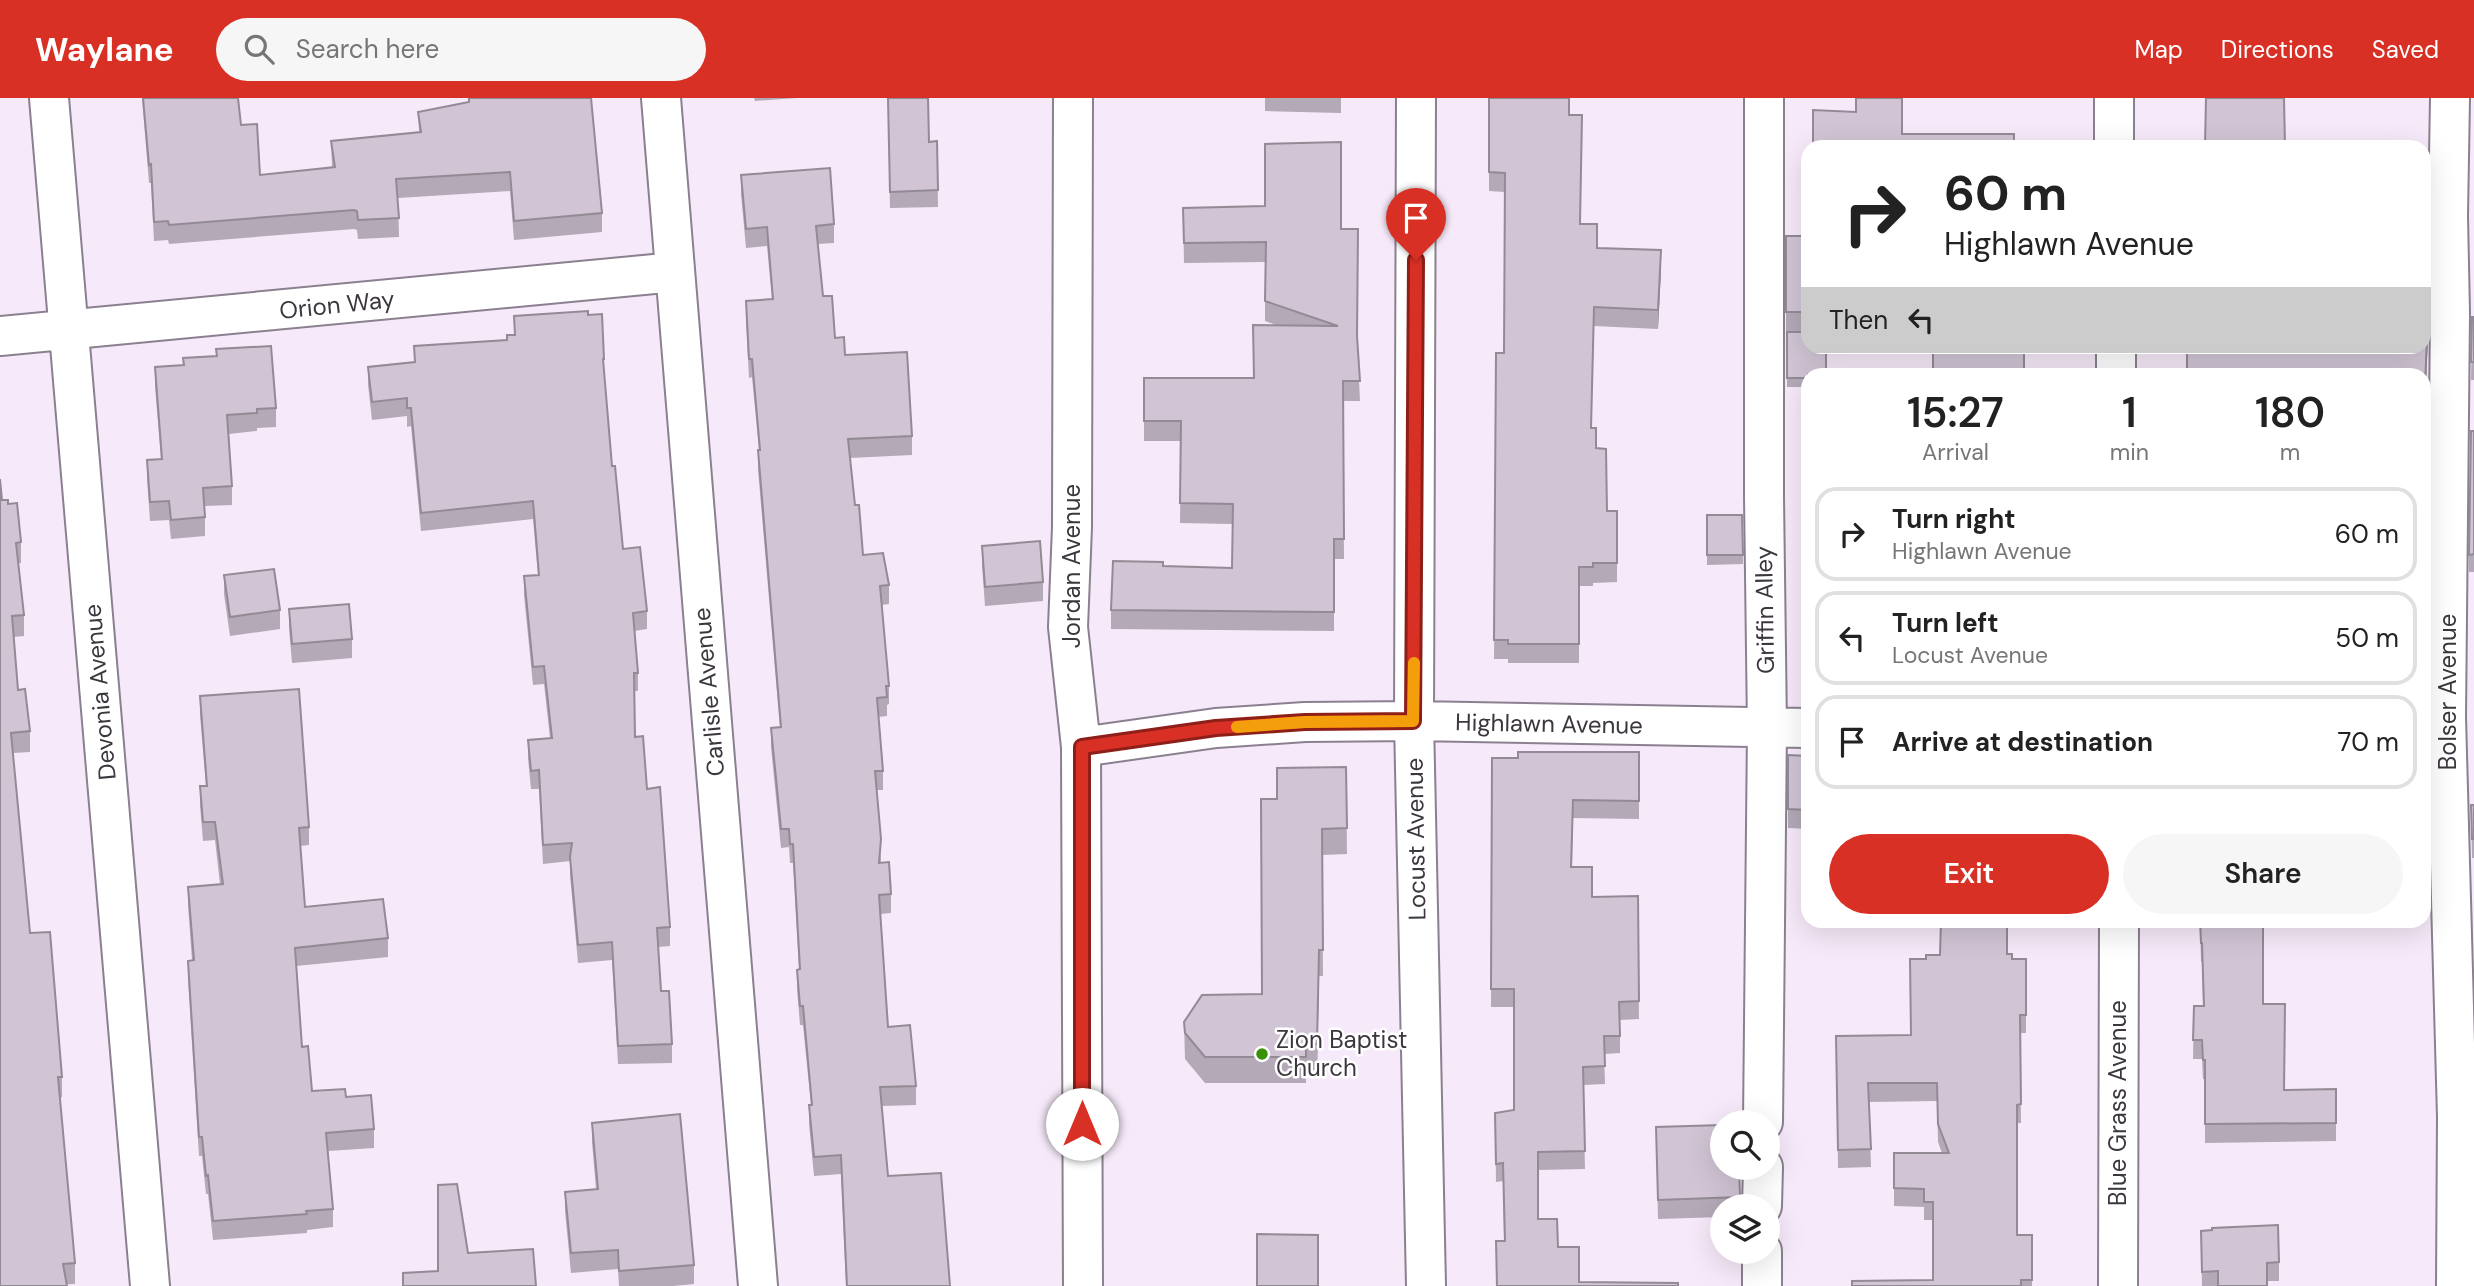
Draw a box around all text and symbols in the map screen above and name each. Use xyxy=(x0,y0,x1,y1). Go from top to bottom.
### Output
search box xyxy=(216,18,706,81)
text: Waylane xyxy=(35,28,174,71)
icon: search xyxy=(240,30,278,68)
text: Search here xyxy=(296,32,439,66)
text: Map xyxy=(2135,34,2183,65)
text: Directions xyxy=(2221,34,2334,65)
text: Saved xyxy=(2372,34,2439,65)
text: 60 m xyxy=(1944,161,2067,225)
icon: right xyxy=(1829,168,1920,259)
pin xyxy=(1386,188,1446,260)
icon: arrive xyxy=(1397,199,1435,237)
text: Highlawn Avenue xyxy=(1944,223,2194,265)
street label: Orion Way xyxy=(278,283,396,326)
icon: left xyxy=(1902,301,1940,339)
text: Then xyxy=(1829,303,1888,337)
text: 15:27 xyxy=(1907,385,2004,440)
text: 1 xyxy=(2122,385,2137,440)
text: 180 xyxy=(2255,385,2325,440)
text: Arrival xyxy=(1922,437,1989,467)
text: min xyxy=(2110,437,2149,467)
text: m xyxy=(2280,437,2300,467)
street label: Jordan Avenue xyxy=(1056,484,1087,648)
text: Turn right xyxy=(1892,502,2016,536)
icon: right xyxy=(1833,515,1871,553)
text: 60 m xyxy=(2335,517,2399,551)
text: Highlawn Avenue xyxy=(1892,536,2072,566)
street label: Griffin Alley xyxy=(1748,546,1781,674)
street label: Devonia Avenue xyxy=(76,603,123,781)
street label: Carlisle Avenue xyxy=(686,606,731,778)
text: Turn left xyxy=(1892,606,1999,640)
street label: Bolser Avenue xyxy=(2432,614,2463,770)
icon: left xyxy=(1833,619,1871,657)
text: 50 m xyxy=(2335,621,2399,655)
text: Locust Avenue xyxy=(1892,640,2048,670)
street label: Highlawn Avenue xyxy=(1455,706,1643,741)
icon: arrive xyxy=(1833,723,1871,761)
text: Arrive at destination xyxy=(1892,725,2153,759)
text: 70 m xyxy=(2338,725,2399,759)
street label: Locust Avenue xyxy=(1399,757,1432,921)
button: Exit xyxy=(1829,834,2109,914)
button: Share xyxy=(2123,834,2403,914)
street label: Blue Grass Avenue xyxy=(2102,1000,2133,1206)
place label: Zion Baptist Church xyxy=(1276,1024,1407,1083)
marker: Zion Baptist Church xyxy=(1254,1046,1270,1062)
position arrow xyxy=(1045,1087,1119,1161)
map controls xyxy=(1710,1110,1780,1264)
button: search xyxy=(1710,1110,1780,1180)
button: layers xyxy=(1710,1194,1780,1264)

